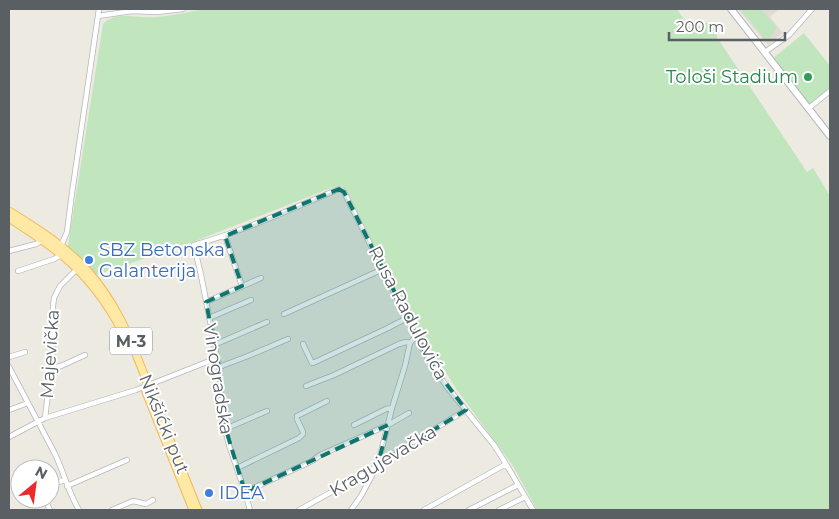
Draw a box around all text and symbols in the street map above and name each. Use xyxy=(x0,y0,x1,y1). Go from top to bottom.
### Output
scale bar xyxy=(669,10,785,42)
text: 200 m xyxy=(676,17,724,36)
place label: Tološi Stadium xyxy=(666,66,798,88)
marker: Tološi Stadium xyxy=(802,71,814,83)
place label: SBZ Betonska Galanterija xyxy=(99,239,225,282)
street label: Rusa Radulovića xyxy=(363,242,453,384)
marker: SBZ Betonska Galanterija xyxy=(83,254,95,266)
street label: Majevička xyxy=(36,309,64,399)
street label: Vinogradska xyxy=(198,322,238,436)
road number: M-3 xyxy=(110,328,152,354)
street label: Nikšićki put xyxy=(134,371,194,477)
street label: Kragujevačka xyxy=(325,420,441,502)
north arrow xyxy=(10,459,60,509)
text: N xyxy=(32,462,51,483)
place label: IDEA xyxy=(219,482,264,504)
marker: IDEA xyxy=(203,487,215,499)

